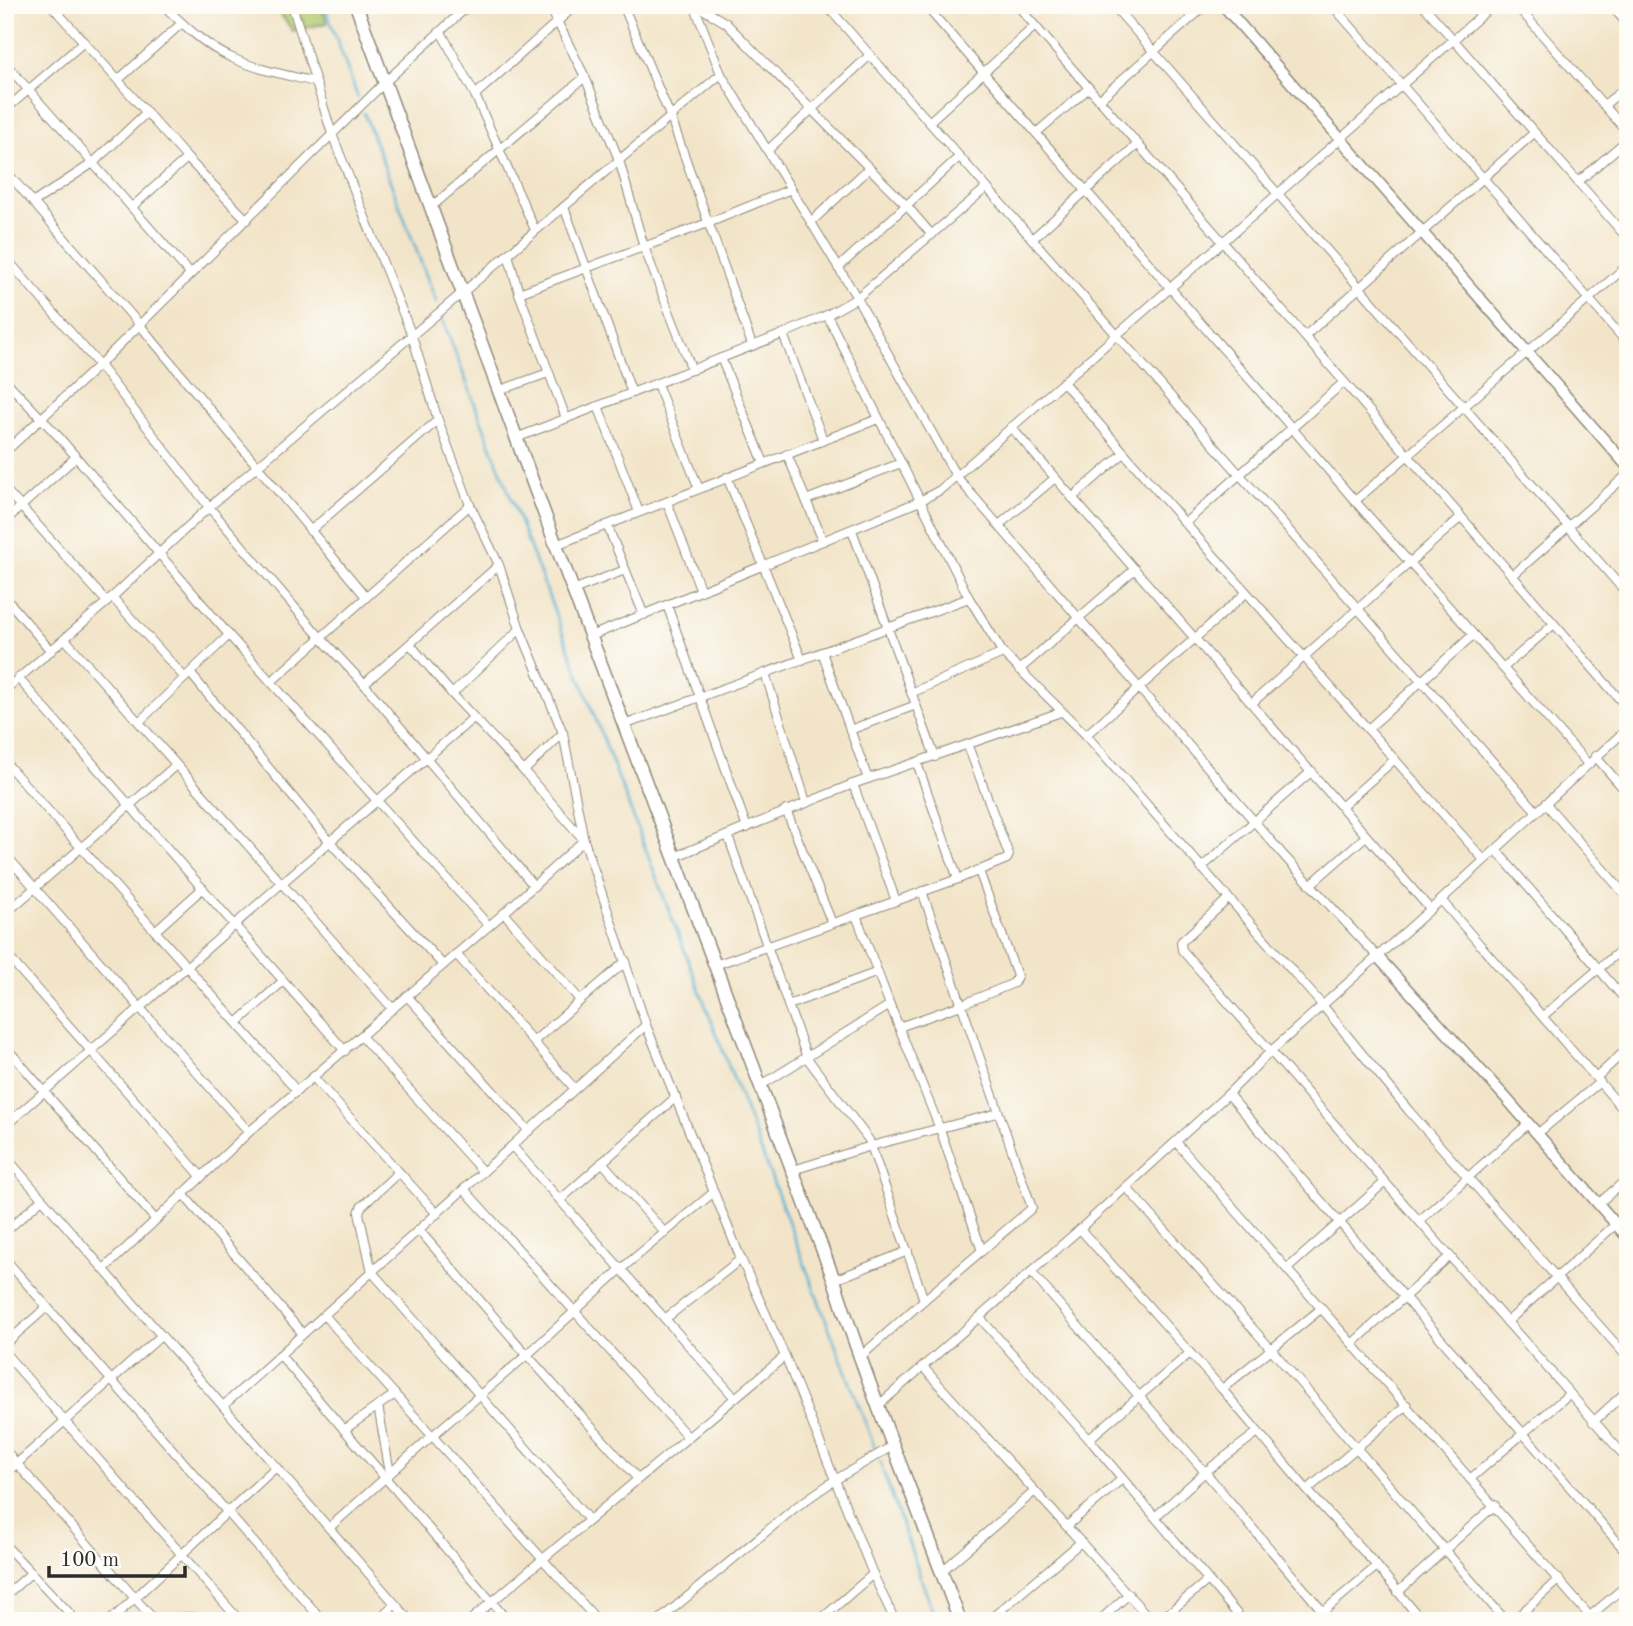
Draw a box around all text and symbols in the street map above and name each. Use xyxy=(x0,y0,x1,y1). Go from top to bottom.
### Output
scale bar xyxy=(49,1535,186,1579)
text: 100 m xyxy=(60,1550,119,1571)

